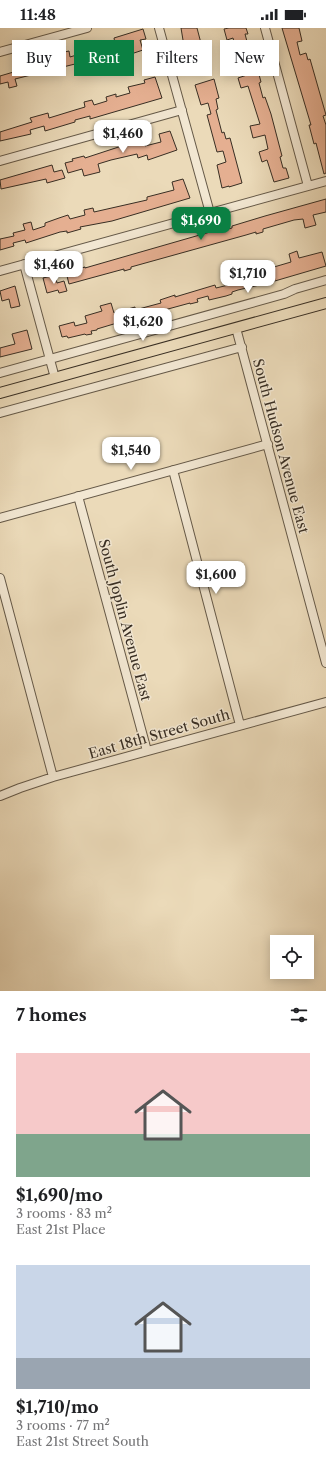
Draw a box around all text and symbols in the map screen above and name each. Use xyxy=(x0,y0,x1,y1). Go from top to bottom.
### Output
text: 11:48 xyxy=(20,5,56,24)
chip: Buy xyxy=(12,40,66,76)
chip: Rent xyxy=(74,40,134,76)
chip: Filters xyxy=(142,40,212,76)
chip: New xyxy=(220,40,279,76)
pin: $1,460 xyxy=(90,120,156,154)
text: $1,460 xyxy=(103,125,143,141)
pin: $1,690 xyxy=(168,207,234,241)
text: $1,690 xyxy=(181,212,221,228)
pin: $1,460 xyxy=(21,251,87,285)
text: $1,460 xyxy=(34,256,74,272)
pin: $1,710 xyxy=(215,260,281,294)
text: $1,710 xyxy=(229,265,267,281)
pin: $1,620 xyxy=(110,308,176,342)
text: $1,620 xyxy=(123,313,163,329)
street label: South Hudson Avenue East xyxy=(249,357,313,535)
pin: $1,540 xyxy=(98,437,164,471)
text: $1,540 xyxy=(111,442,151,458)
street label: South Joplin Avenue East xyxy=(95,537,155,703)
pin: $1,600 xyxy=(183,561,249,595)
text: $1,600 xyxy=(195,566,237,582)
street label: East 18th Street South xyxy=(86,705,232,763)
map controls xyxy=(270,935,314,979)
button: locate xyxy=(270,935,314,979)
icon: filters xyxy=(288,1004,310,1026)
text: 7 homes xyxy=(16,1005,87,1025)
icon: home xyxy=(127,1079,199,1151)
text: $1,690/mo xyxy=(16,1185,103,1205)
text: 3 rooms · 83 m² xyxy=(16,1205,112,1221)
text: East 21st Place xyxy=(16,1221,105,1237)
icon: home xyxy=(127,1291,199,1363)
text: $1,710/mo xyxy=(16,1397,99,1417)
text: 3 rooms · 77 m² xyxy=(16,1417,110,1433)
text: East 21st Street South xyxy=(16,1433,149,1449)

